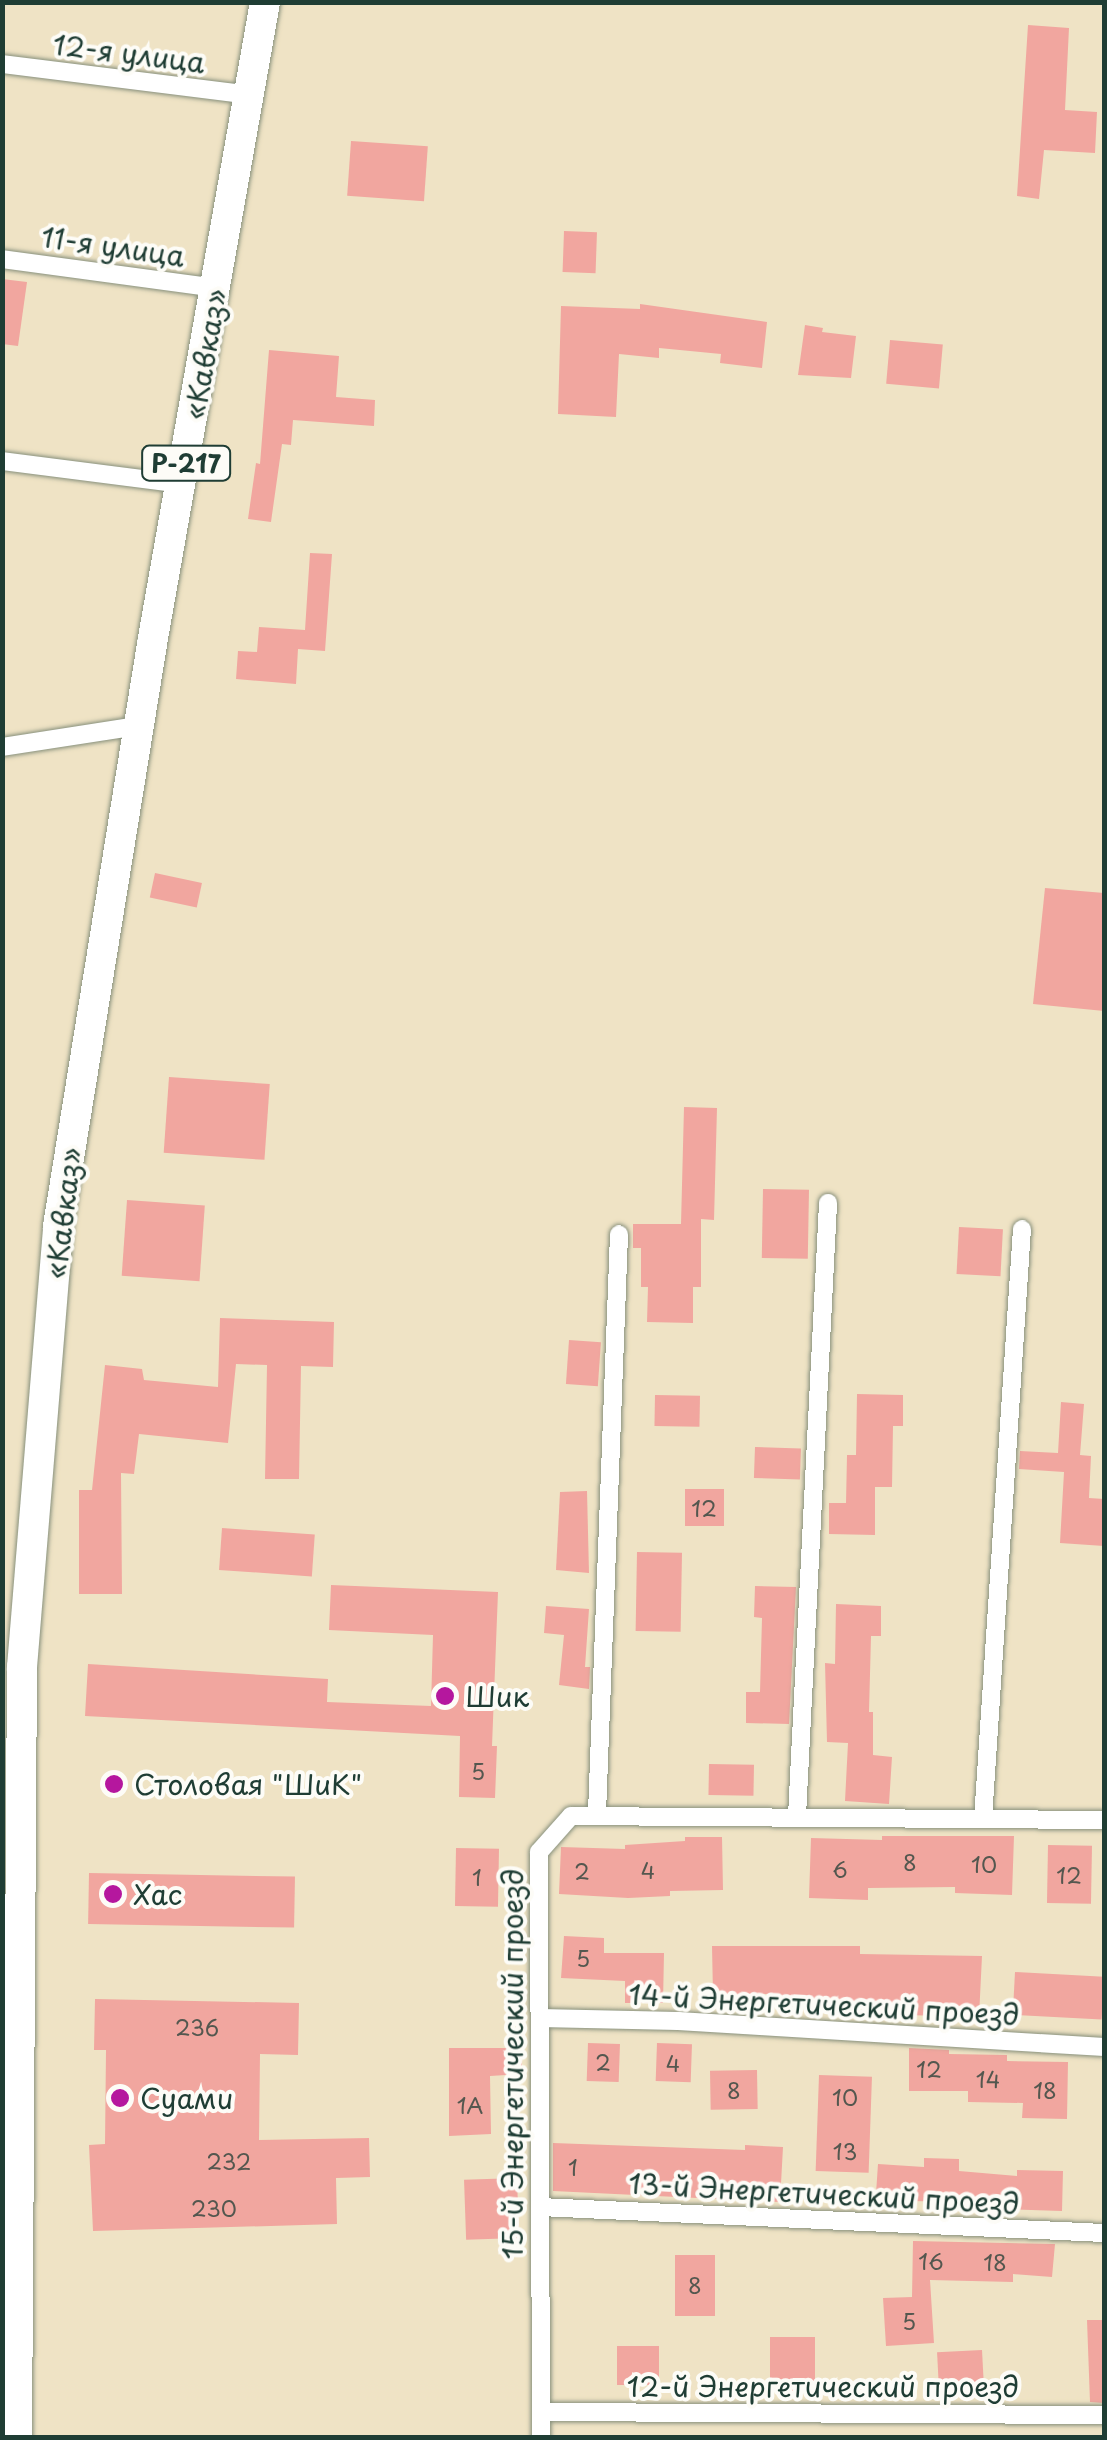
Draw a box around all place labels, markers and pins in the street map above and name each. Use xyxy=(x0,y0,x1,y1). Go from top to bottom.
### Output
place label: Шик xyxy=(465,1679,529,1713)
marker: Шик xyxy=(434,1685,456,1707)
place label: Столовая "ШиК" xyxy=(134,1767,362,1801)
marker: Столовая "ШиК" xyxy=(103,1773,125,1795)
place label: Хас xyxy=(133,1877,182,1911)
marker: Хас xyxy=(102,1883,124,1905)
place label: Суами xyxy=(140,2081,234,2115)
marker: Суами xyxy=(109,2087,131,2109)

